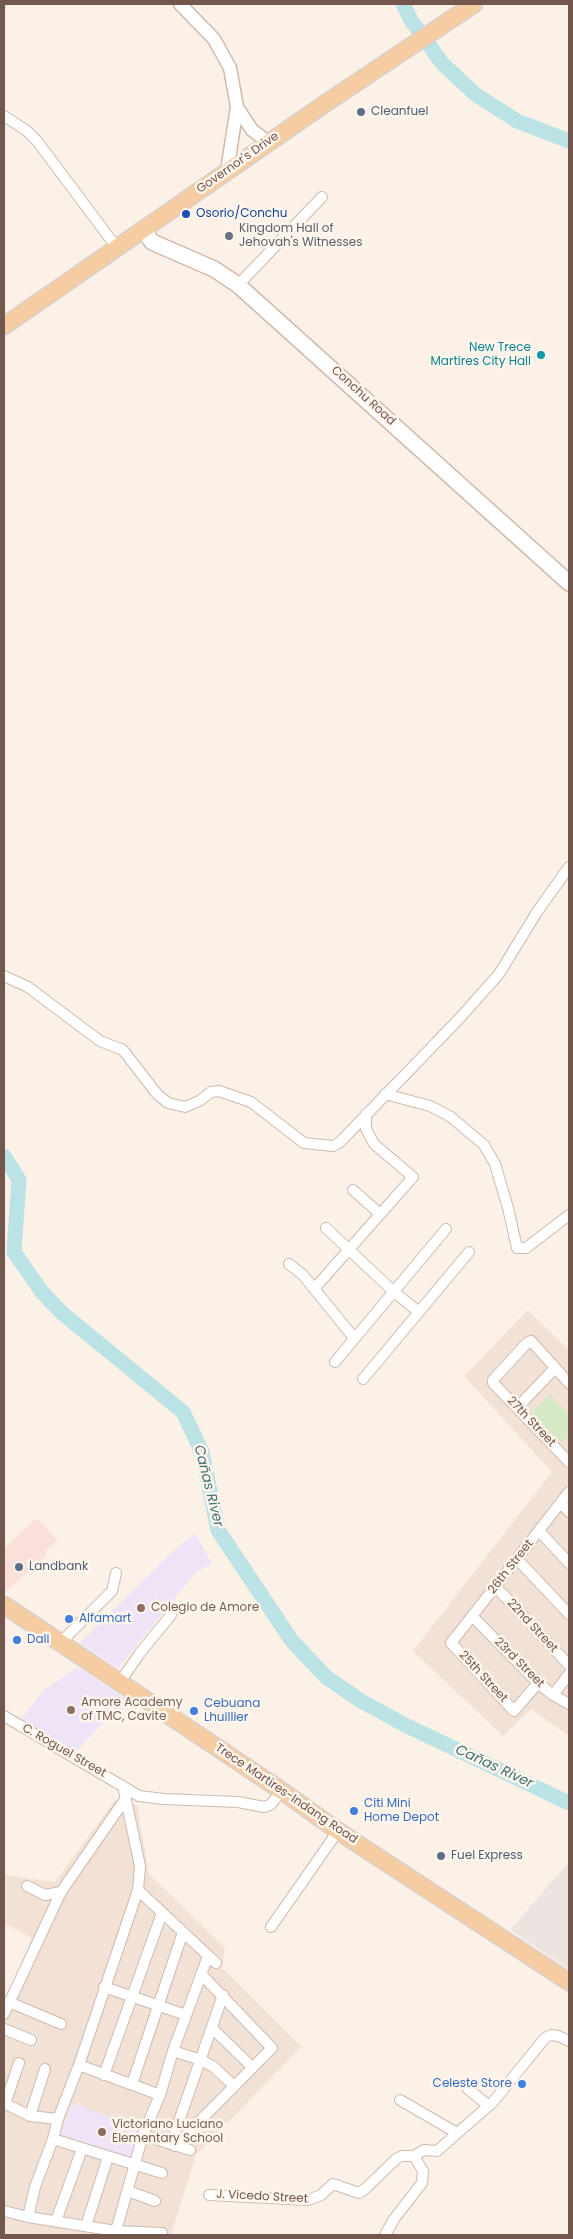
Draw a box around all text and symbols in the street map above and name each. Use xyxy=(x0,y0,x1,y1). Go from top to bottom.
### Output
place label: Cleanfuel xyxy=(371,105,428,119)
marker: Cleanfuel xyxy=(355,106,367,118)
street label: Governor's Drive xyxy=(194,129,282,197)
place label: Osorio/Conchu xyxy=(196,207,287,221)
marker: Osorio/Conchu xyxy=(180,208,192,220)
place label: Kingdom Hall of Jehovah's Witnesses xyxy=(239,222,362,250)
marker: Kingdom Hall of Jehovah's Witnesses xyxy=(223,230,235,242)
place label: New Trece Martires City Hall xyxy=(431,341,531,369)
marker: New Trece Martires City Hall xyxy=(535,349,547,361)
street label: Conchu Road xyxy=(328,363,398,429)
street label: 27th Street xyxy=(504,1394,558,1450)
water label: Cañas River xyxy=(190,1443,226,1529)
street label: 26th Street xyxy=(485,1537,537,1597)
place label: Landbank xyxy=(29,1560,88,1574)
marker: Landbank xyxy=(13,1561,25,1573)
street label: 22nd Street xyxy=(504,1596,560,1656)
place label: Colegio de Amore xyxy=(151,1601,259,1615)
marker: Colegio de Amore xyxy=(135,1602,147,1614)
place label: Alfamart xyxy=(79,1612,131,1626)
marker: Alfamart xyxy=(63,1613,75,1625)
place label: Dali xyxy=(27,1633,49,1647)
marker: Dali xyxy=(11,1634,23,1646)
street label: 23rd Street xyxy=(491,1635,547,1691)
street label: 25th Street xyxy=(456,1648,510,1706)
place label: Amore Academy of TMC, Cavite xyxy=(81,1696,182,1724)
place label: Cebuana Lhuillier xyxy=(204,1697,260,1725)
marker: Amore Academy of TMC, Cavite xyxy=(65,1704,77,1716)
marker: Cebuana Lhuillier xyxy=(188,1705,200,1717)
street label: C. Roguel Street xyxy=(19,1721,109,1781)
street label: Trece Martires-Indang Road xyxy=(212,1741,360,1847)
water label: Cañas River xyxy=(452,1742,536,1792)
place label: Citi Mini Home Depot xyxy=(364,1797,439,1825)
marker: Citi Mini Home Depot xyxy=(348,1805,360,1817)
place label: Fuel Express xyxy=(451,1849,523,1863)
marker: Fuel Express xyxy=(435,1850,447,1862)
place label: Celeste Store xyxy=(433,2077,512,2091)
marker: Celeste Store xyxy=(516,2078,528,2090)
place label: Victoriano Luciano Elementary School xyxy=(112,2118,223,2146)
marker: Victoriano Luciano Elementary School xyxy=(96,2126,108,2138)
street label: J. Vicedo Street xyxy=(216,2187,308,2207)

